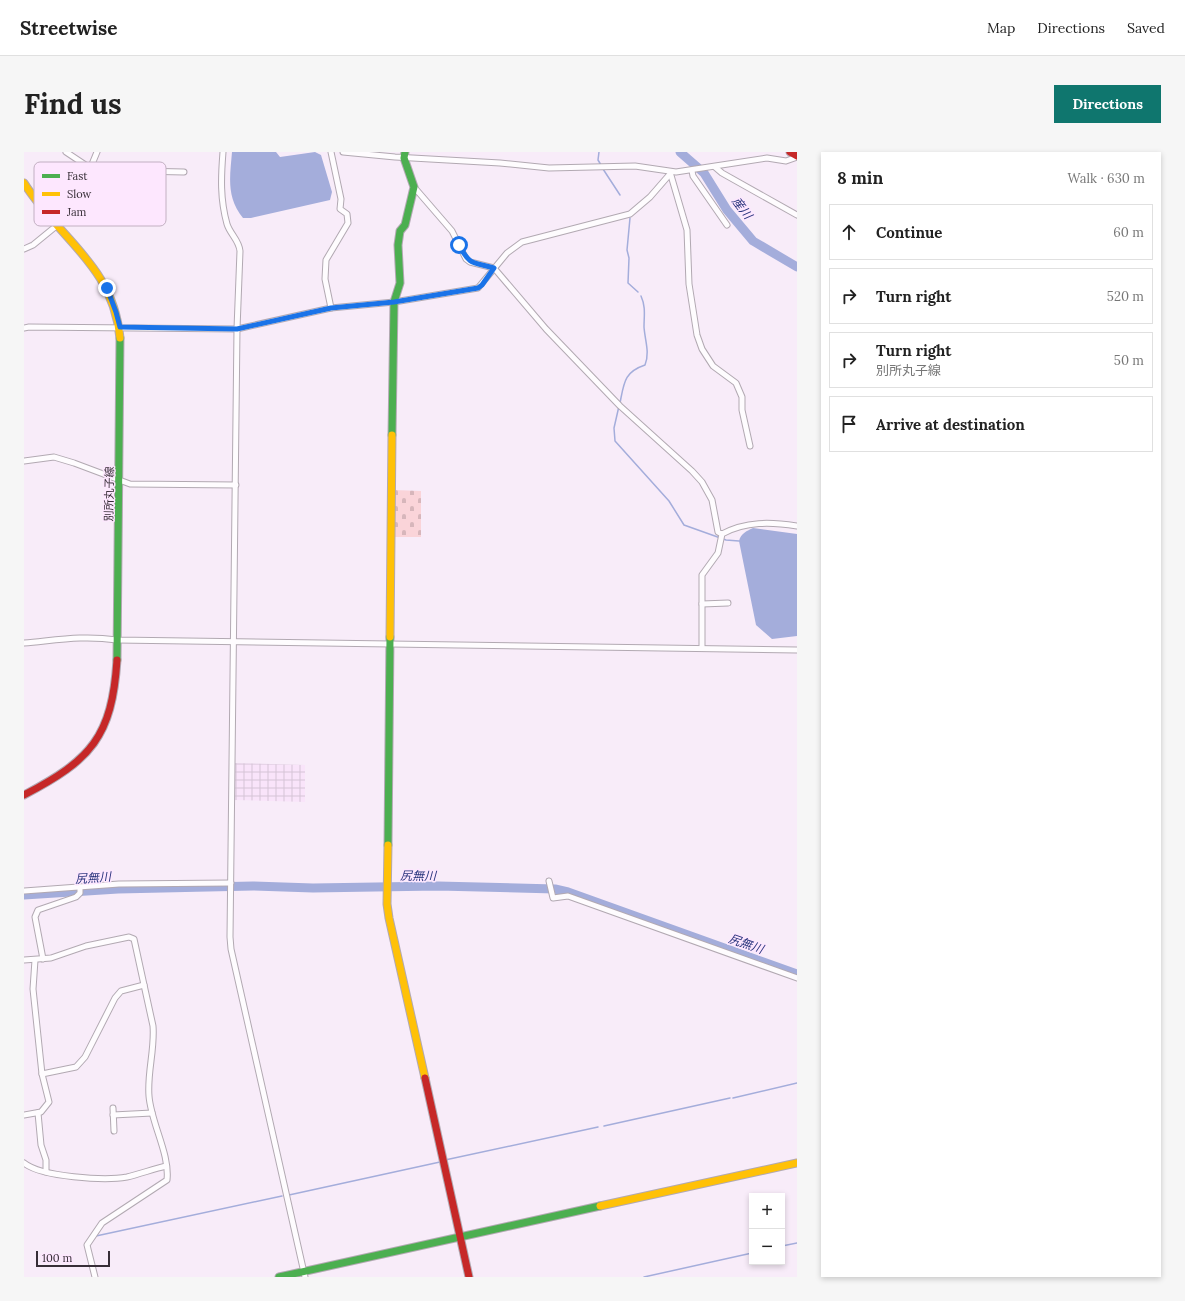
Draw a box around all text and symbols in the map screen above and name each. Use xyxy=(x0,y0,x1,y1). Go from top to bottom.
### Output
text: Streetwise xyxy=(20,16,117,40)
text: Map xyxy=(987,19,1015,37)
text: Directions xyxy=(1037,19,1105,37)
text: Saved xyxy=(1127,19,1165,37)
button: Directions xyxy=(1054,85,1161,123)
text: Find us xyxy=(24,86,122,122)
legend xyxy=(34,162,166,226)
text: 8 min xyxy=(837,167,883,189)
text: Fast xyxy=(67,169,88,183)
text: Walk · 630 m xyxy=(1067,170,1145,187)
text: Slow xyxy=(67,187,92,201)
water label: 産川 xyxy=(729,194,757,223)
text: Jam xyxy=(66,205,87,219)
icon: ahead xyxy=(838,221,860,243)
text: Continue xyxy=(876,223,942,242)
text: 60 m xyxy=(1113,224,1144,241)
route start xyxy=(450,236,468,254)
route end xyxy=(98,279,116,297)
icon: right xyxy=(838,285,860,307)
text: Turn right xyxy=(876,287,952,306)
text: 520 m xyxy=(1107,288,1144,305)
text: Turn right xyxy=(876,341,952,360)
icon: right xyxy=(838,349,860,371)
text: 50 m xyxy=(1114,352,1144,369)
text: 別所丸子線 xyxy=(876,362,941,379)
icon: arrive xyxy=(838,413,860,435)
text: Arrive at destination xyxy=(876,415,1025,434)
street label: 別所丸子線 xyxy=(102,466,116,522)
water label: 尻無川 xyxy=(400,868,438,883)
water label: 尻無川 xyxy=(74,869,113,886)
water label: 尻無川 xyxy=(727,931,768,957)
map controls xyxy=(749,1193,785,1265)
button: + xyxy=(749,1193,785,1229)
button: − xyxy=(749,1229,785,1265)
scale bar xyxy=(36,1249,110,1268)
text: 100 m xyxy=(42,1251,72,1265)

